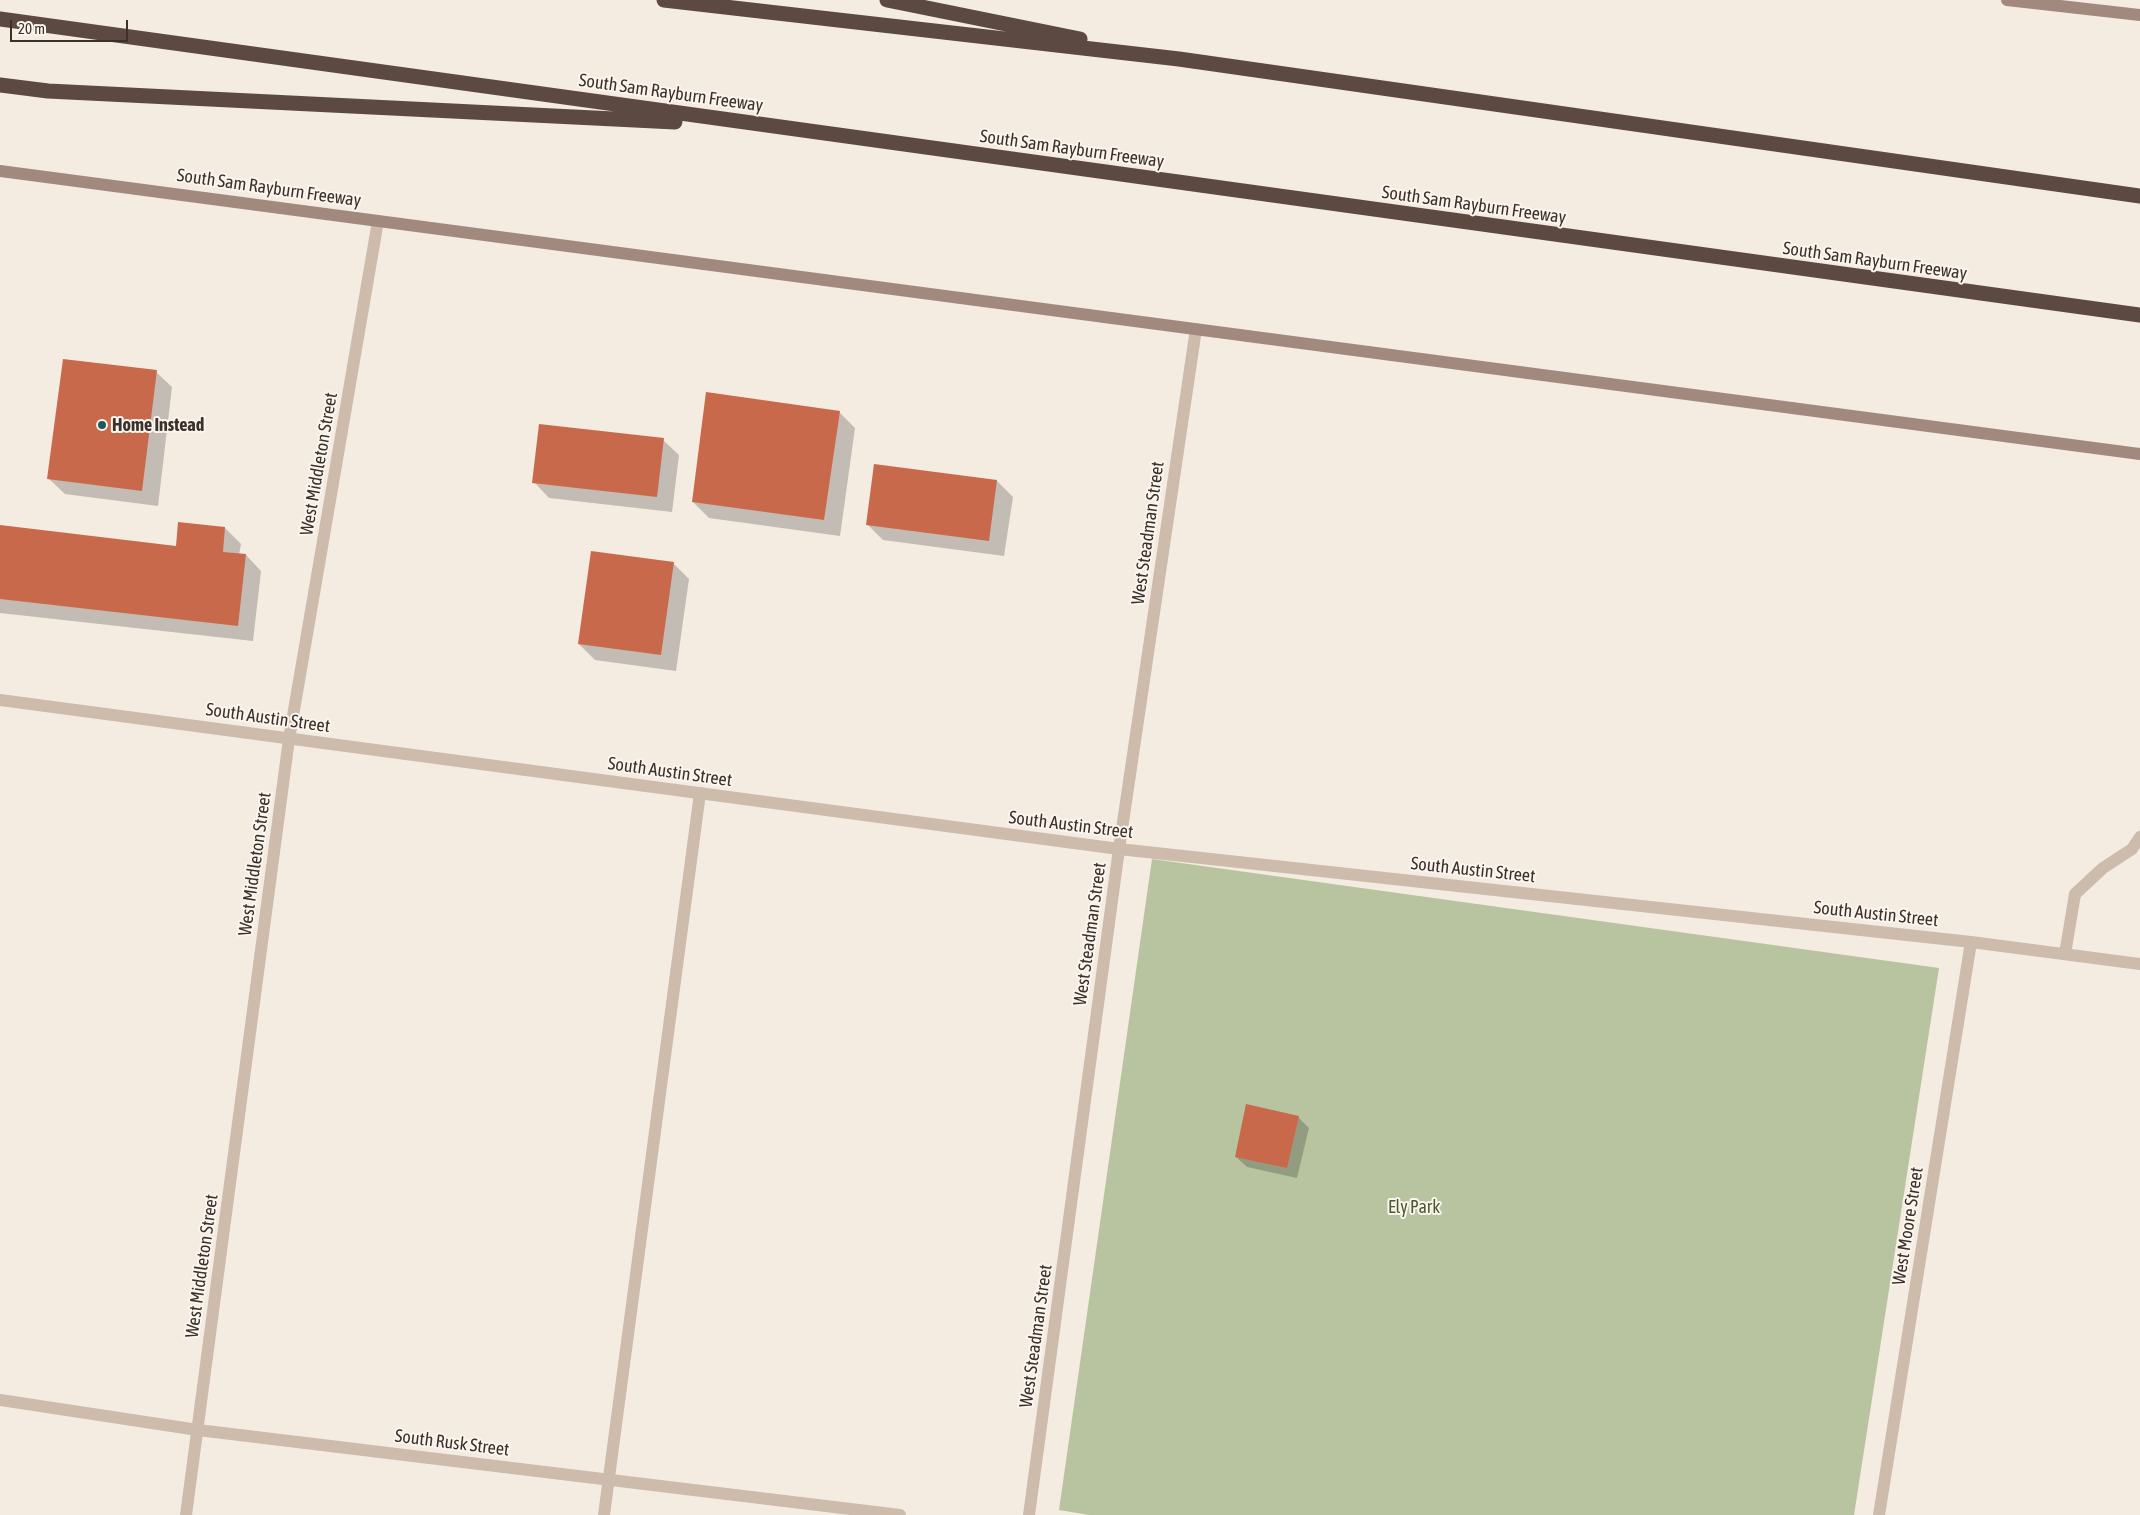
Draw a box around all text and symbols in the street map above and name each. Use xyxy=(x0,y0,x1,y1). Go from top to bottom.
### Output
scale bar xyxy=(12,10,130,42)
text: 20 m xyxy=(18,20,45,37)
street label: South Sam Rayburn Freeway xyxy=(578,69,764,117)
street label: South Sam Rayburn Freeway xyxy=(979,125,1165,173)
street label: South Sam Rayburn Freeway xyxy=(176,164,362,212)
street label: South Sam Rayburn Freeway xyxy=(1381,181,1567,229)
street label: South Sam Rayburn Freeway xyxy=(1782,237,1968,285)
street label: West Middleton Street xyxy=(296,391,342,537)
place label: Home Instead xyxy=(112,414,204,436)
marker: Home Instead xyxy=(96,419,108,431)
street label: West Steadman Street xyxy=(1127,460,1169,606)
street label: South Austin Street xyxy=(205,699,331,737)
street label: South Austin Street xyxy=(607,753,733,791)
street label: West Middleton Street xyxy=(234,791,276,937)
street label: South Austin Street xyxy=(1008,807,1134,843)
street label: South Austin Street xyxy=(1410,853,1536,887)
street label: West Steadman Street xyxy=(1069,861,1111,1007)
street label: South Austin Street xyxy=(1813,897,1939,931)
street label: West Moore Street xyxy=(1888,1165,1928,1287)
street label: West Middleton Street xyxy=(181,1193,223,1339)
park label: Ely Park xyxy=(1388,1196,1440,1218)
street label: West Steadman Street xyxy=(1015,1263,1057,1409)
street label: South Rusk Street xyxy=(394,1425,510,1461)

